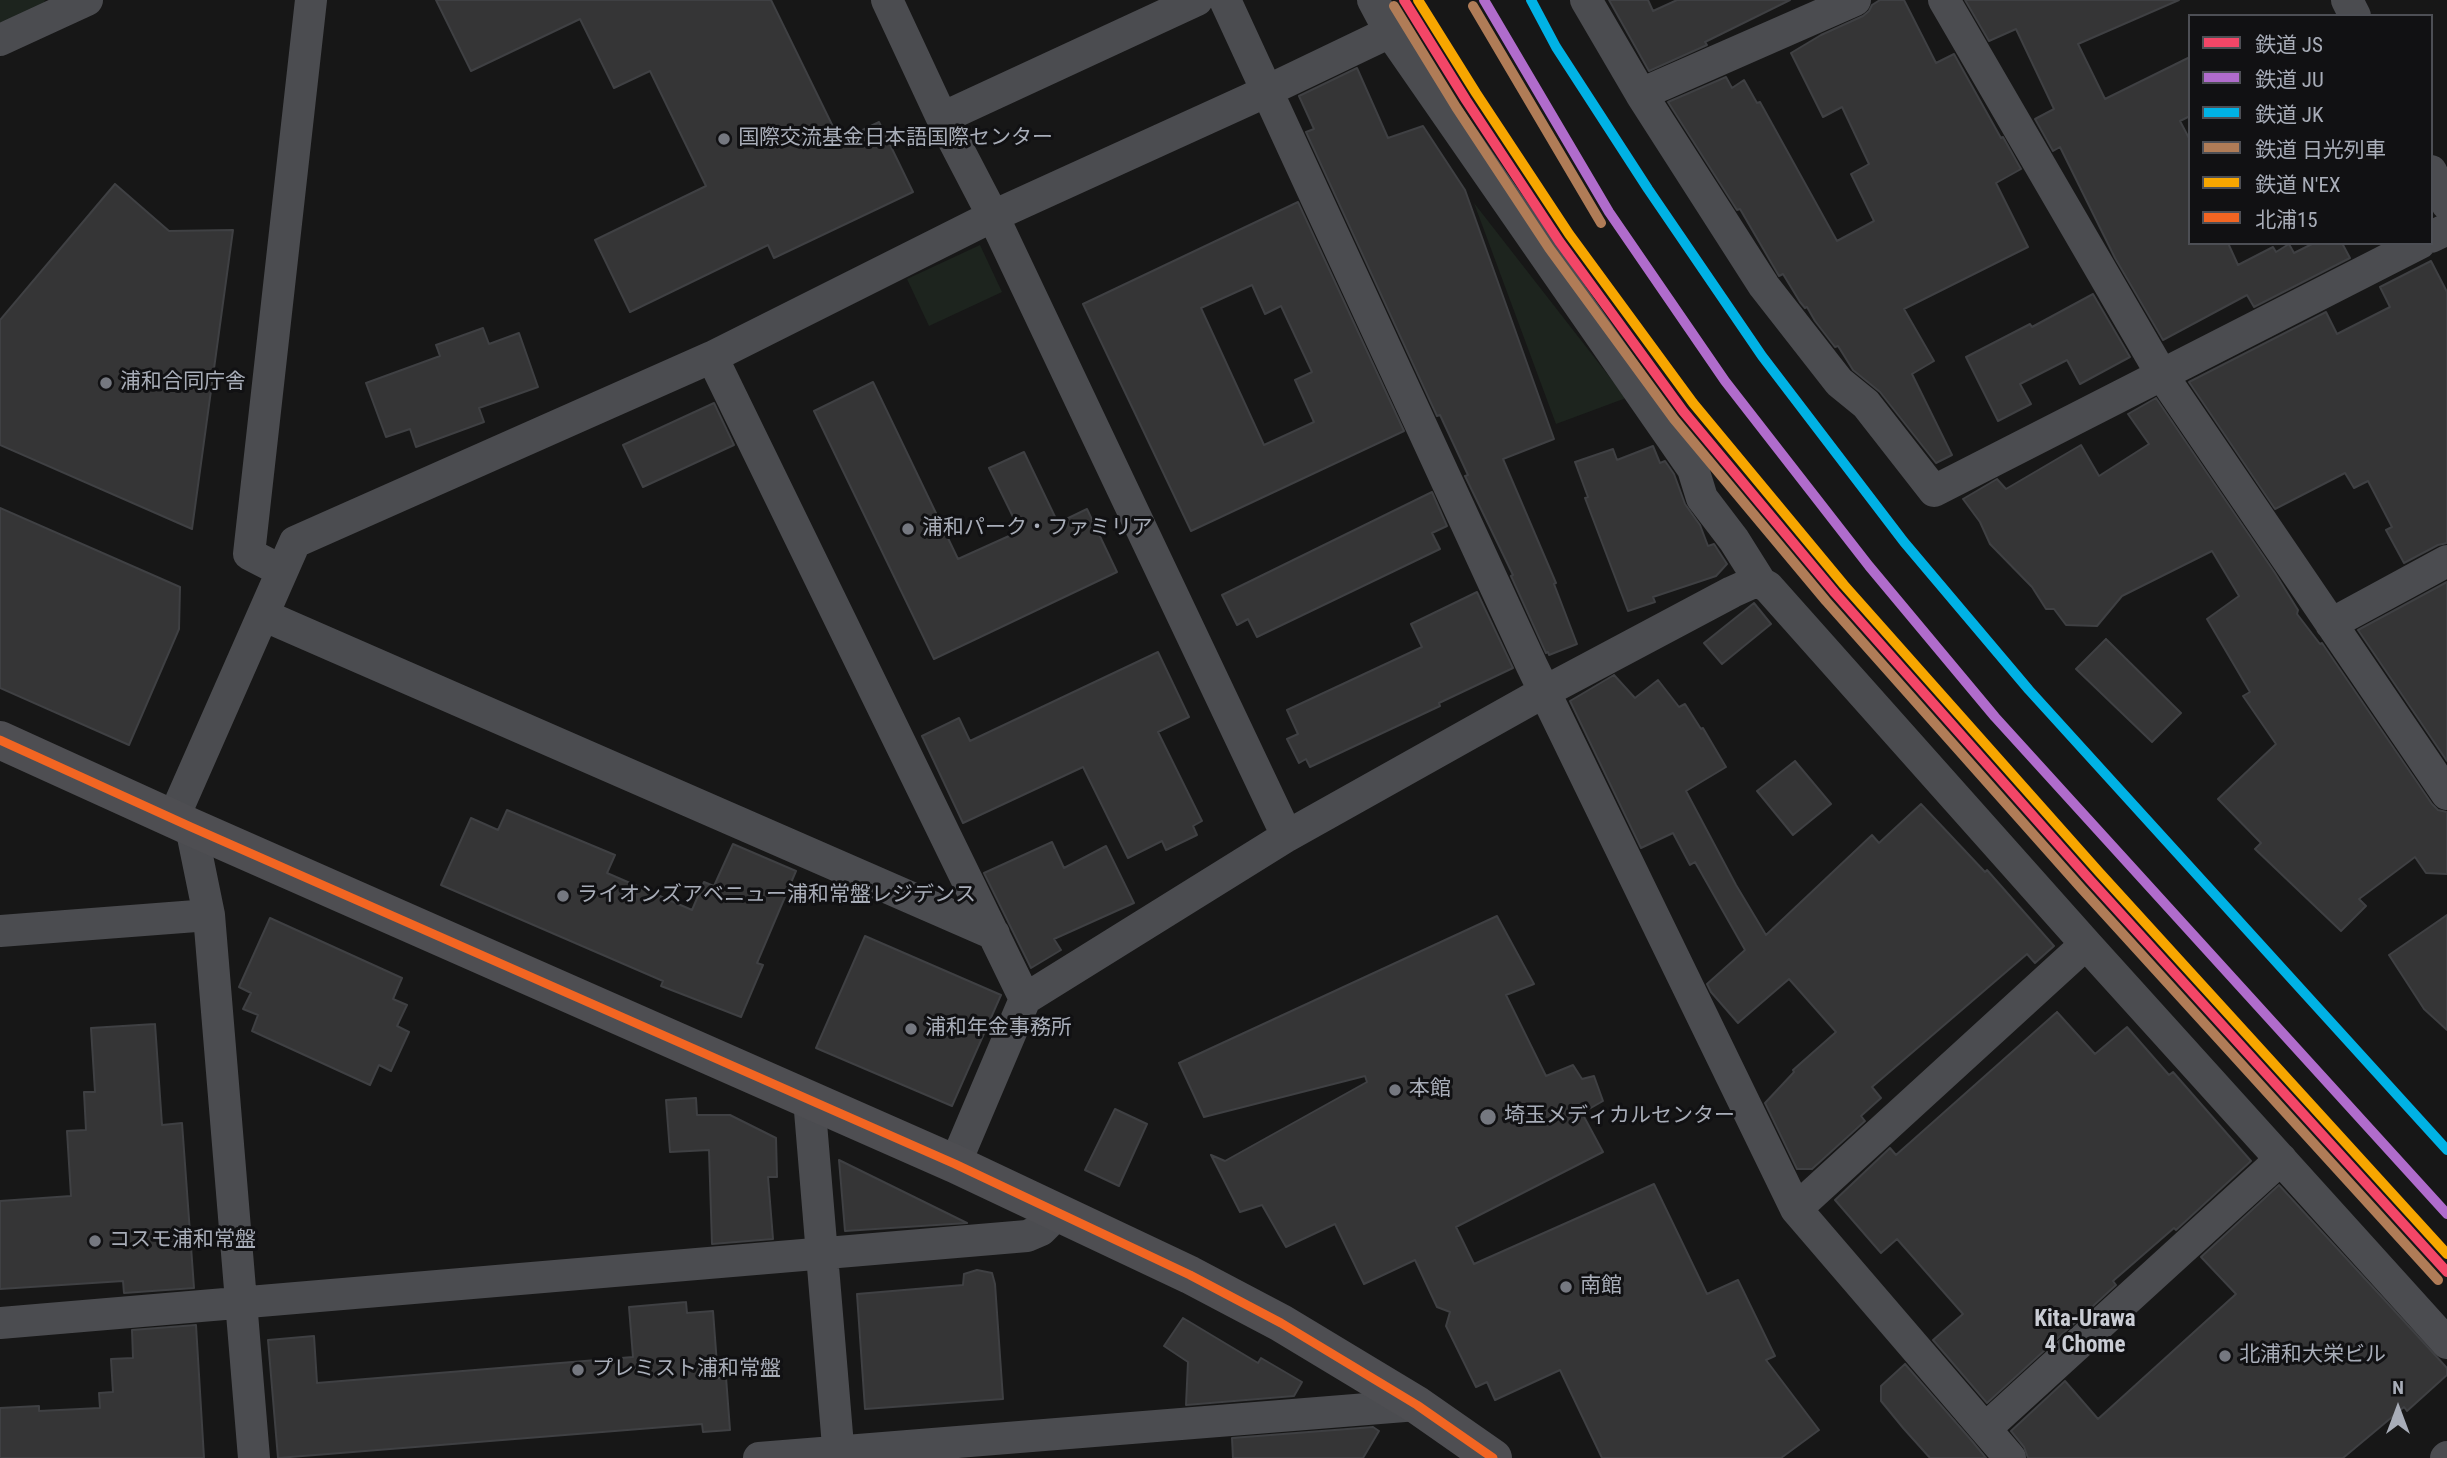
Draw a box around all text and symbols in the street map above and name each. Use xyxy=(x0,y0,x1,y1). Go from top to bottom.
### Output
legend xyxy=(2188,14,2433,245)
text: 鉄道 JS xyxy=(2255,33,2323,57)
text: 鉄道 JU xyxy=(2255,68,2324,92)
text: 鉄道 JK xyxy=(2255,103,2323,127)
place label: 国際交流基金日本語国際センター xyxy=(738,126,1053,152)
marker: 国際交流基金日本語国際センター xyxy=(716,131,732,147)
text: 鉄道 日光列車 xyxy=(2255,138,2386,162)
text: 鉄道 N'EX xyxy=(2255,173,2341,197)
text: 北浦15 xyxy=(2255,208,2318,232)
place label: 浦和合同庁舎 xyxy=(120,370,246,396)
marker: 浦和合同庁舎 xyxy=(98,375,114,391)
place label: 浦和パーク・ファミリア xyxy=(922,516,1153,542)
marker: 浦和パーク・ファミリア xyxy=(900,521,916,537)
place label: ライオンズアベニュー浦和常盤レジデンス xyxy=(577,883,976,909)
marker: ライオンズアベニュー浦和常盤レジデンス xyxy=(555,888,571,904)
place label: 浦和年金事務所 xyxy=(925,1016,1072,1042)
marker: 浦和年金事務所 xyxy=(903,1021,919,1037)
place label: 本館 xyxy=(1409,1077,1451,1103)
marker: 本館 xyxy=(1387,1082,1403,1098)
place label: 埼玉メディカルセンター xyxy=(1504,1104,1735,1130)
marker: 埼玉メディカルセンター xyxy=(1478,1107,1498,1127)
place label: コスモ浦和常盤 xyxy=(109,1228,256,1254)
marker: コスモ浦和常盤 xyxy=(87,1233,103,1249)
place label: 南館 xyxy=(1580,1274,1622,1300)
marker: 南館 xyxy=(1558,1279,1574,1295)
district label: Kita-Urawa 4 Chome xyxy=(2034,1306,2136,1360)
place label: 北浦和大栄ビル xyxy=(2239,1343,2386,1369)
marker: 北浦和大栄ビル xyxy=(2217,1348,2233,1364)
place label: プレミスト浦和常盤 xyxy=(592,1357,781,1383)
marker: プレミスト浦和常盤 xyxy=(570,1362,586,1378)
north arrow xyxy=(2363,1374,2433,1444)
text: N xyxy=(2392,1376,2404,1399)

